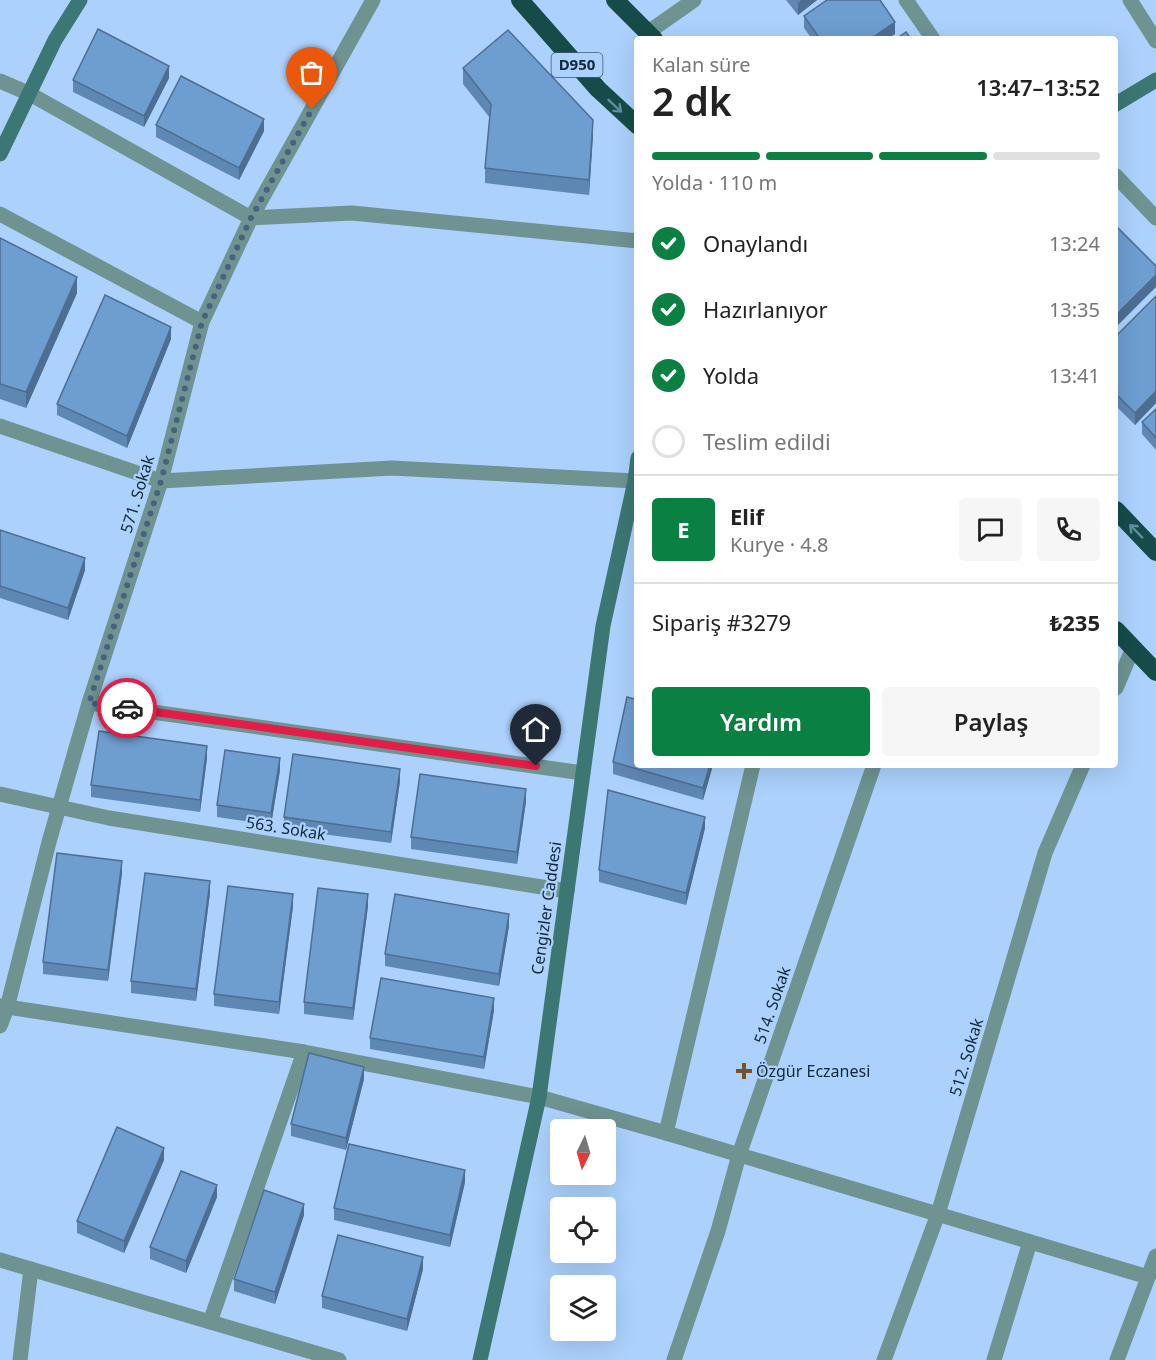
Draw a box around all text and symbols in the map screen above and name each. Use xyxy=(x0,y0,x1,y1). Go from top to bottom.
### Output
pin xyxy=(286,47,337,109)
text: Kalan süre xyxy=(652,51,751,78)
road number: D950 xyxy=(552,53,602,77)
icon: bag xyxy=(295,56,328,89)
text: 13:47–13:52 xyxy=(976,72,1100,102)
text: 2 dk xyxy=(652,74,732,127)
one-way arrow xyxy=(608,98,623,113)
text: Yolda · 110 m xyxy=(652,169,777,196)
icon: check xyxy=(652,227,685,260)
text: Onaylandı xyxy=(703,228,808,258)
text: 13:24 xyxy=(1049,230,1100,257)
icon: check xyxy=(652,293,685,326)
text: Hazırlanıyor xyxy=(703,294,828,324)
text: 13:35 xyxy=(1049,296,1100,323)
icon: check xyxy=(652,359,685,392)
text: Yolda xyxy=(703,360,759,390)
text: 13:41 xyxy=(1049,362,1100,389)
text: Teslim edildi xyxy=(703,426,831,456)
street label: 571. Sokak xyxy=(115,452,159,536)
button: chat xyxy=(959,498,1022,561)
button: phone xyxy=(1037,498,1100,561)
text: Elif xyxy=(730,501,764,531)
text: E xyxy=(677,514,690,544)
one-way arrow xyxy=(1129,523,1143,538)
text: Kurye · 4.8 xyxy=(730,531,828,558)
text: Sipariş #3279 xyxy=(652,607,791,637)
text: ₺235 xyxy=(1050,607,1100,637)
courier xyxy=(97,678,157,738)
button: Yardım xyxy=(652,687,870,756)
button: Paylaş xyxy=(882,687,1100,756)
icon: car xyxy=(111,692,144,725)
pin xyxy=(510,704,561,766)
icon: home xyxy=(519,713,552,746)
street label: 563. Sokak xyxy=(245,811,328,845)
street label: Cengizler Caddesi xyxy=(526,840,566,976)
street label: 514. Sokak xyxy=(749,963,796,1047)
street label: 512. Sokak xyxy=(944,1015,988,1099)
place label: Özgür Eczanesi xyxy=(756,1060,870,1082)
marker: Özgür Eczanesi xyxy=(737,1064,751,1078)
north arrow xyxy=(550,1119,616,1185)
map controls xyxy=(550,1119,616,1341)
button: locate xyxy=(550,1197,616,1263)
button: layers xyxy=(550,1275,616,1341)

